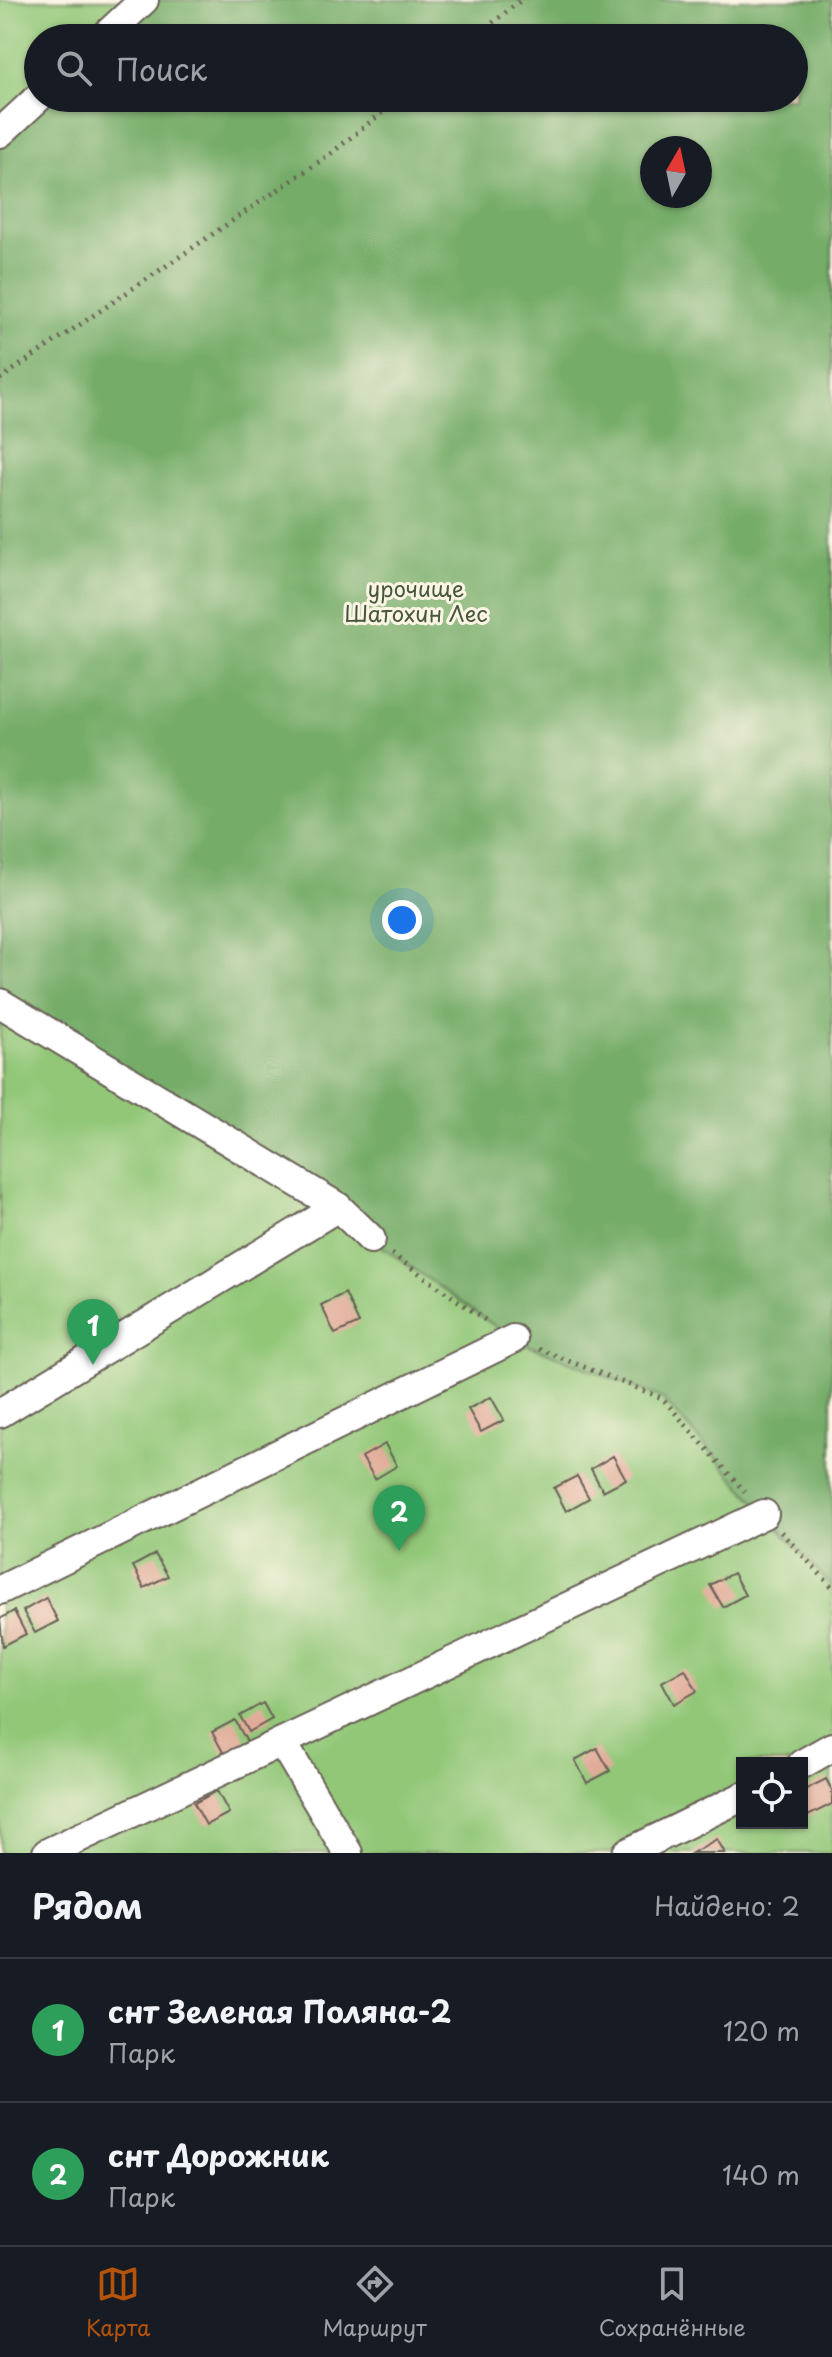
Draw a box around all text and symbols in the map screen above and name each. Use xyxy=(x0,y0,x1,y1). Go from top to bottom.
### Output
search box xyxy=(24,24,808,112)
icon: search xyxy=(52,46,96,90)
text: Поиск xyxy=(116,46,207,91)
north arrow xyxy=(640,136,712,208)
park label: урочище Шатохин Лес xyxy=(344,571,488,629)
your location xyxy=(382,900,422,940)
pin: 1 xyxy=(67,1299,119,1365)
pin: 2 xyxy=(373,1485,425,1551)
map controls xyxy=(736,1757,808,1829)
button: locate xyxy=(736,1757,808,1829)
text: Рядом xyxy=(32,1879,143,1931)
text: Найдено: 2 xyxy=(654,1886,800,1925)
text: снт Зеленая Поляна-2 xyxy=(108,1988,451,2033)
text: 1 xyxy=(52,2011,64,2050)
text: 120 m xyxy=(723,2011,800,2050)
text: Парк xyxy=(108,2033,175,2072)
text: снт Дорожник xyxy=(108,2132,329,2177)
text: 2 xyxy=(49,2155,67,2194)
text: 140 m xyxy=(722,2155,800,2194)
text: Парк xyxy=(108,2177,175,2216)
tab: Карта xyxy=(86,2262,151,2343)
tab: Маршрут xyxy=(323,2262,427,2343)
tab: Сохранённые xyxy=(599,2262,746,2343)

